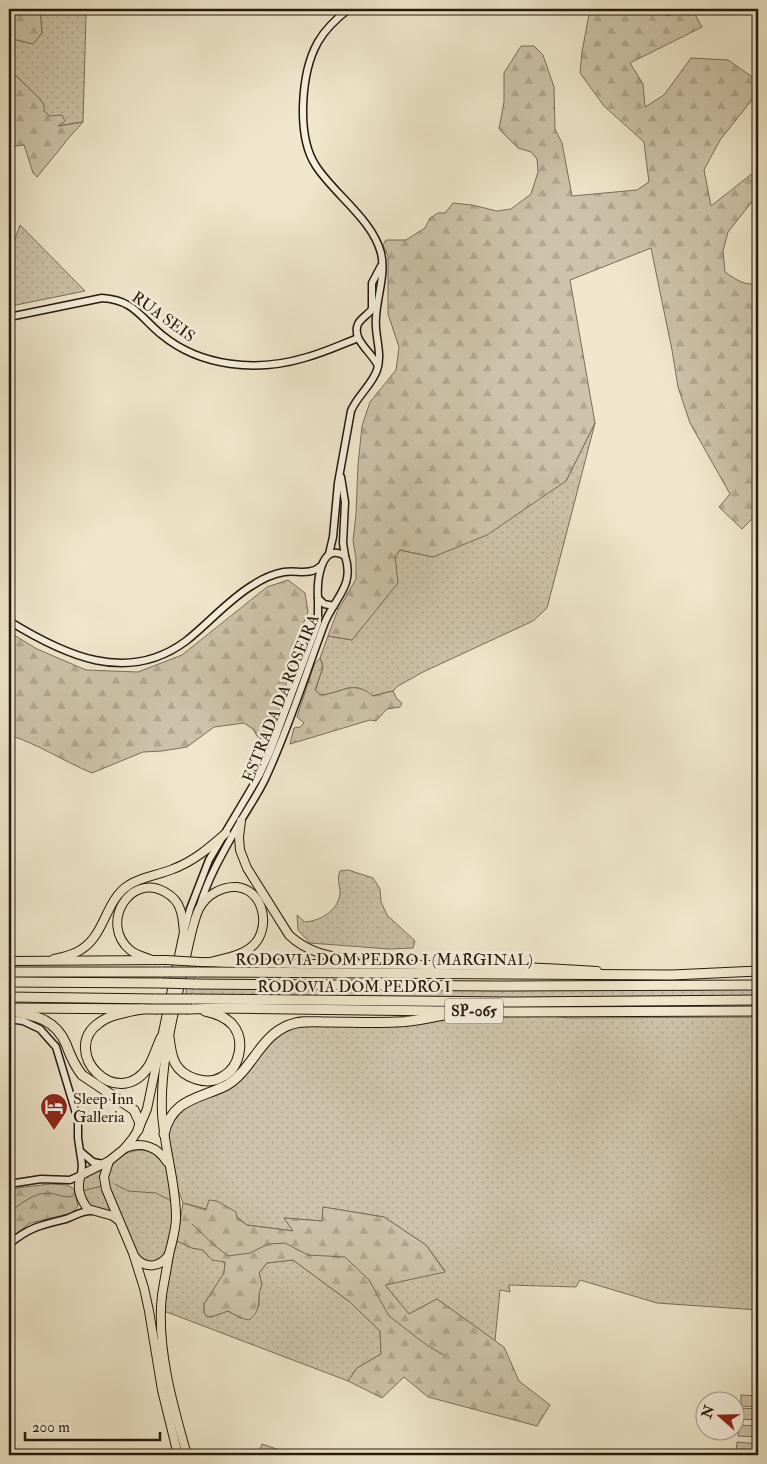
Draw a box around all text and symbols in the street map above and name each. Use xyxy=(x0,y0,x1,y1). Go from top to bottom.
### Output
street label: RUA SEIS xyxy=(128,287,199,346)
street label: ESTRADA DA ROSEIRA xyxy=(238,612,324,785)
street label: RODOVIA DOM PEDRO I (MARGINAL) xyxy=(235,950,533,970)
street label: RODOVIA DOM PEDRO I xyxy=(257,977,451,997)
road number: SP-065 xyxy=(445,998,503,1024)
place label: Sleep Inn Galleria xyxy=(73,1089,134,1127)
hotel icon: Sleep Inn Galleria xyxy=(39,1092,69,1131)
north arrow xyxy=(694,1392,744,1442)
text: N xyxy=(698,1402,719,1421)
scale bar xyxy=(25,1409,160,1441)
text: 200 m xyxy=(32,1418,70,1437)

